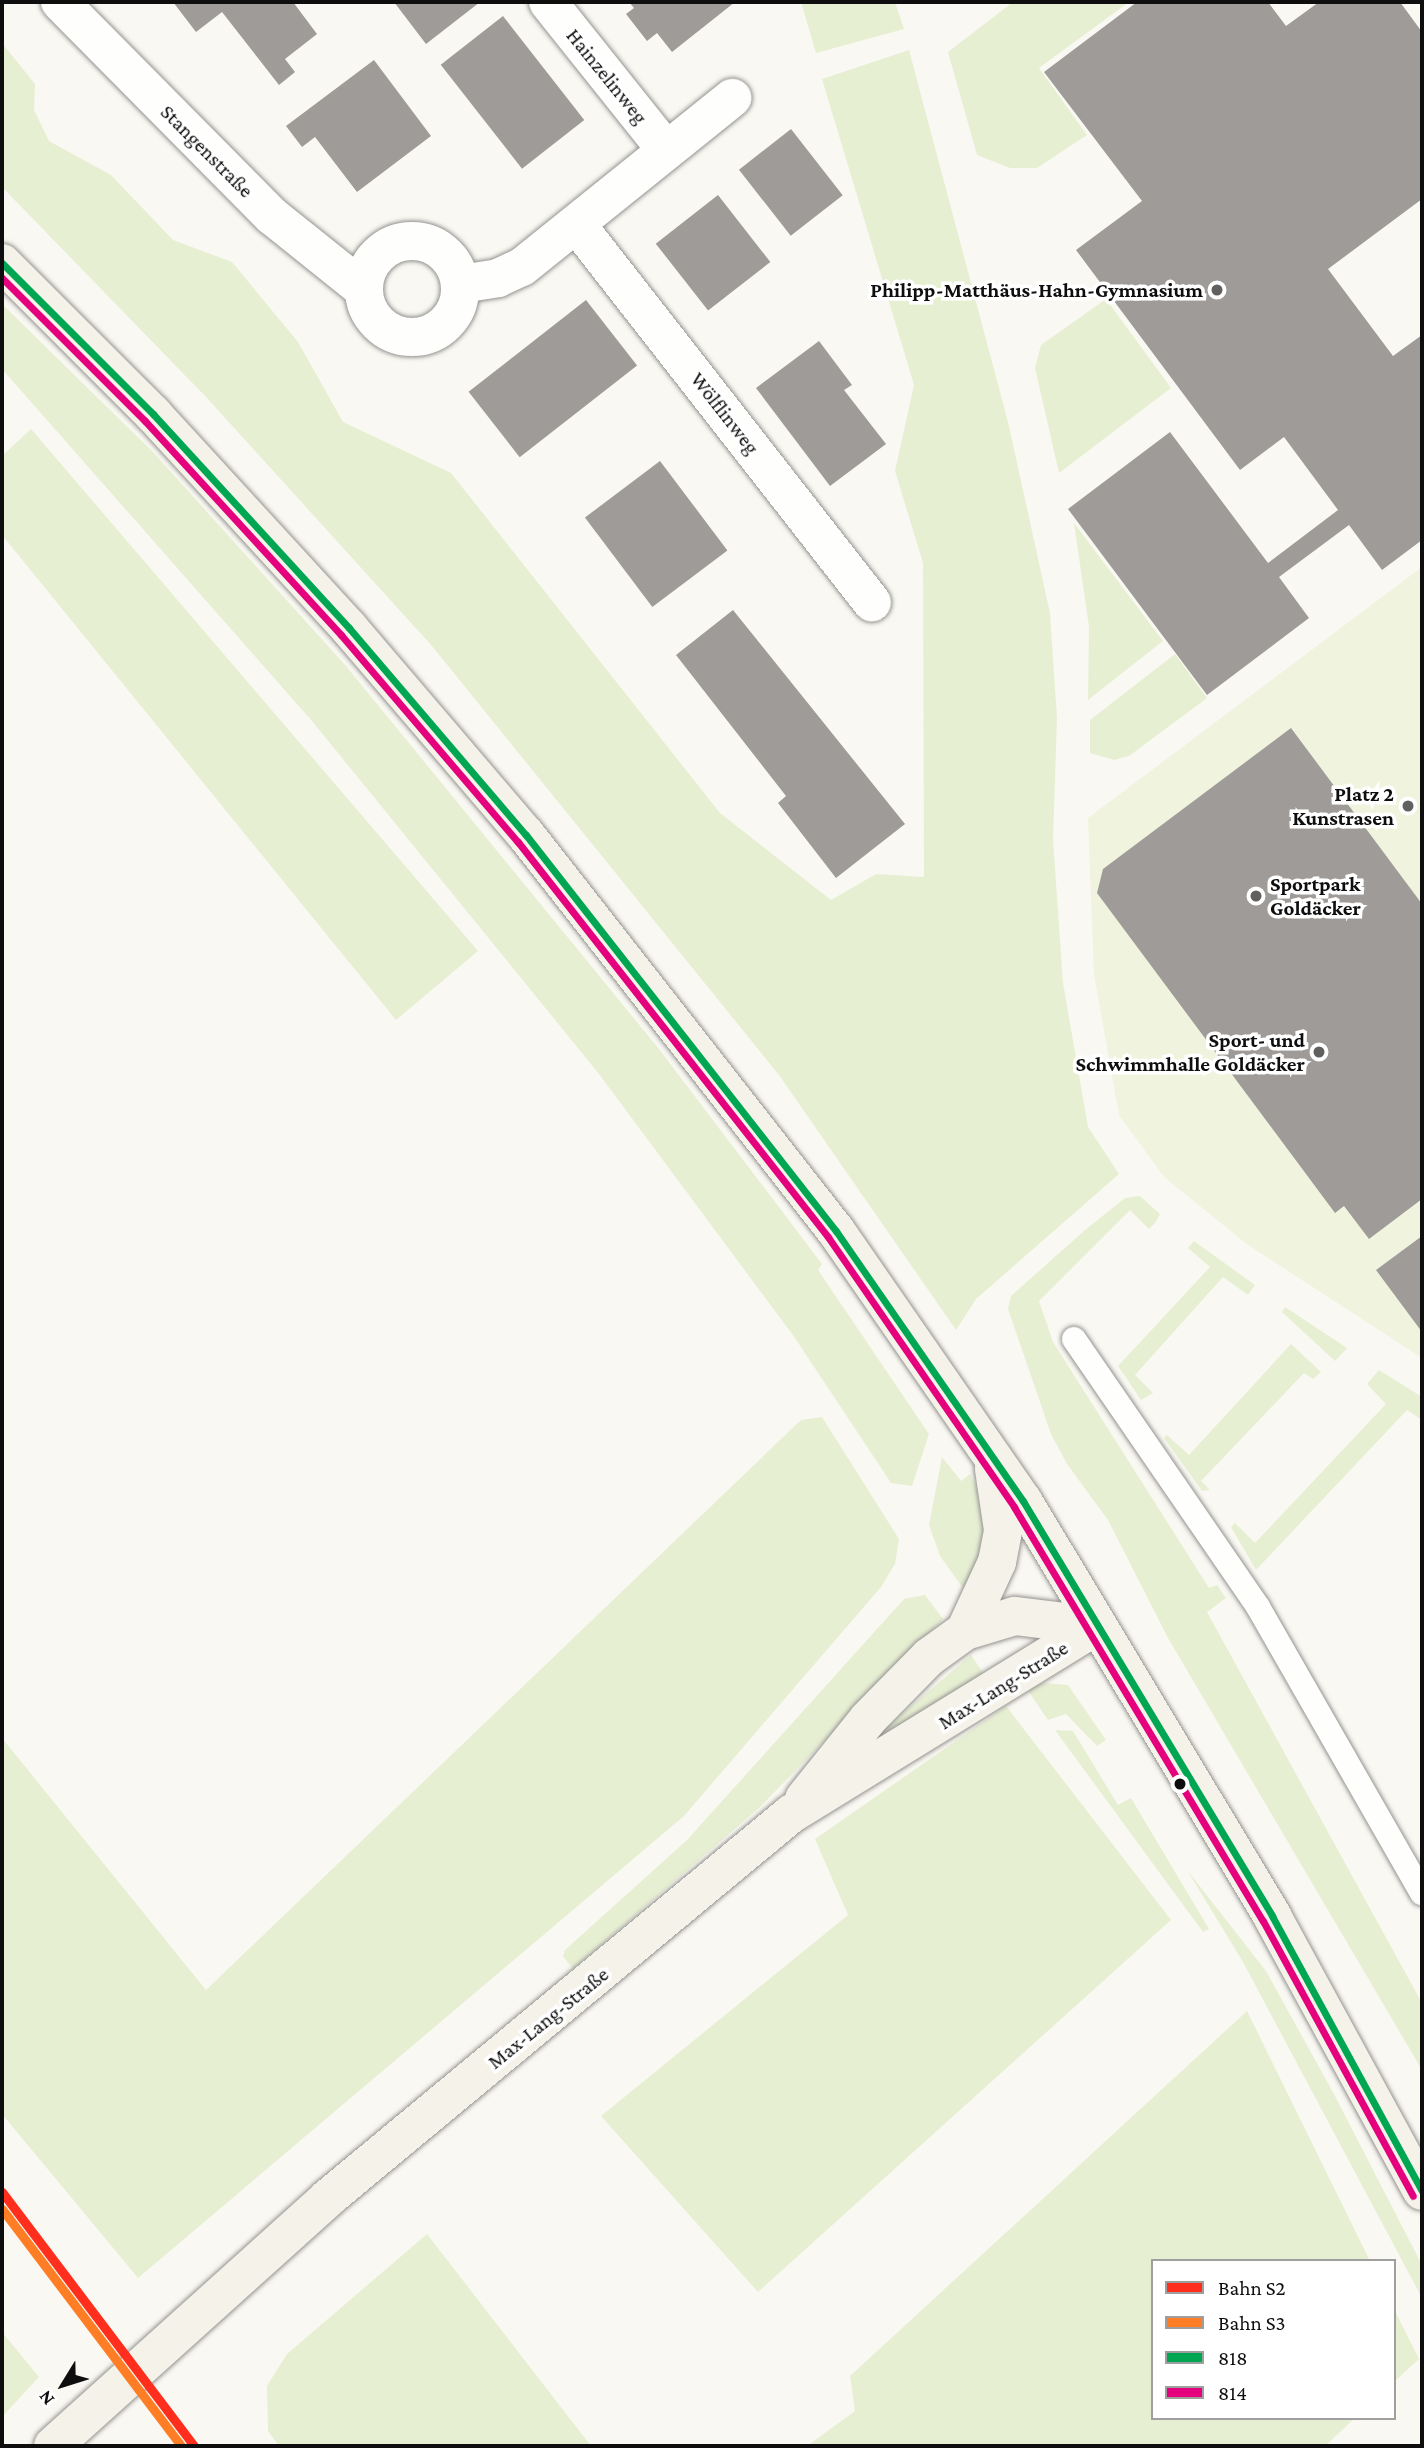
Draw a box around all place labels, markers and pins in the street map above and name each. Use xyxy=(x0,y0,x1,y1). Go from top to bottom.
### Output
place label: Philipp-Matthäus-Hahn-Gymnasium xyxy=(870,277,1203,303)
marker: Philipp-Matthäus-Hahn-Gymnasium xyxy=(1209,282,1225,298)
place label: Platz 2 Kunstrasen xyxy=(1292,781,1394,831)
marker: Platz 2 Kunstrasen xyxy=(1400,798,1416,814)
place label: Sportpark Goldäcker xyxy=(1270,871,1361,921)
marker: Sportpark Goldäcker xyxy=(1248,888,1264,904)
place label: Sport- und Schwimmhalle Goldäcker xyxy=(1076,1027,1305,1077)
marker: Sport- und Schwimmhalle Goldäcker xyxy=(1311,1044,1327,1060)
unlabelled marker xyxy=(1173,1777,1187,1791)

